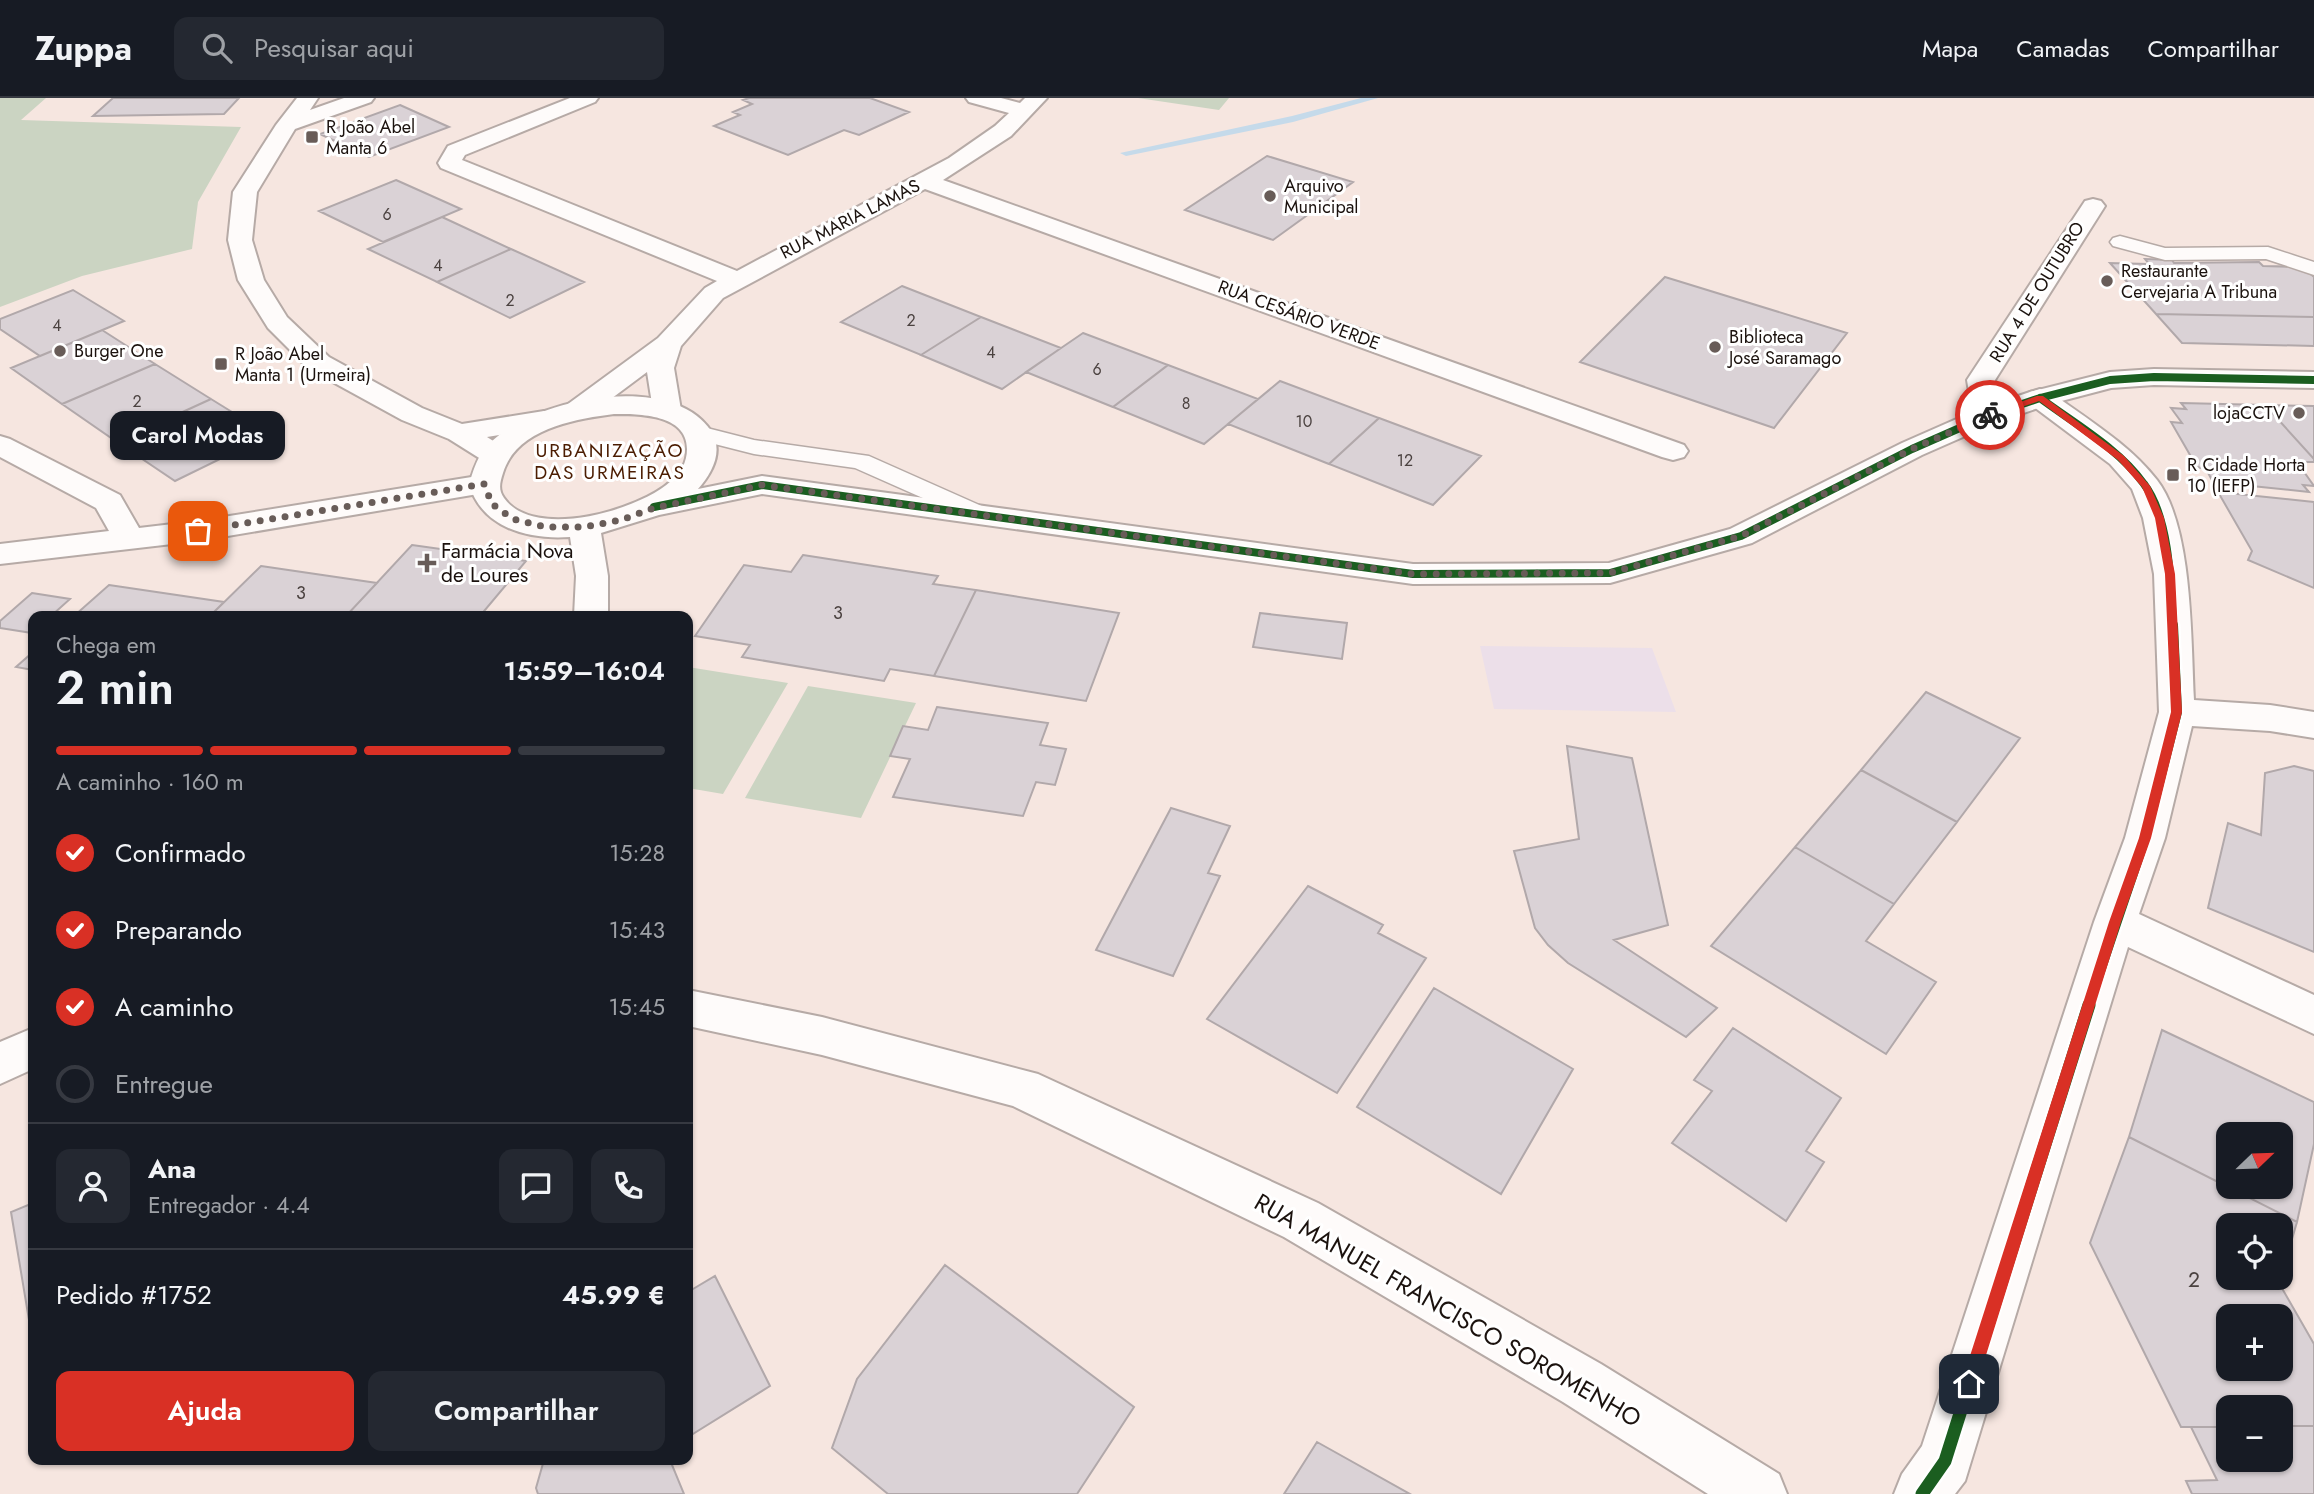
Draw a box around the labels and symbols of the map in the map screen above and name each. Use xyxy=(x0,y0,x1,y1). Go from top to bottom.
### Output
place label: R João Abel Manta 6 xyxy=(326,114,415,161)
marker: R João Abel Manta 6 xyxy=(304,129,320,145)
street label: RUA MARIA LAMAS xyxy=(776,172,924,265)
place label: Arquivo Municipal xyxy=(1284,173,1359,220)
marker: Arquivo Municipal xyxy=(1262,188,1278,204)
house number: 6 xyxy=(382,203,392,226)
street label: RUA 4 DE OUTUBRO xyxy=(1983,217,2091,367)
house number: 4 xyxy=(433,254,443,277)
place label: Restaurante Cervejaria A Tribuna xyxy=(2121,258,2277,305)
marker: Restaurante Cervejaria A Tribuna xyxy=(2099,273,2115,289)
street label: RUA CESÁRIO VERDE xyxy=(1214,274,1384,356)
house number: 2 xyxy=(505,289,515,312)
house number: 2 xyxy=(906,309,916,332)
house number: 4 xyxy=(52,314,62,337)
place label: Biblioteca José Saramago xyxy=(1727,324,1841,371)
place label: Burger One xyxy=(74,338,163,364)
marker: Biblioteca José Saramago xyxy=(1707,339,1723,355)
place label: R João Abel Manta 1 (Urmeira) xyxy=(235,341,371,388)
house number: 4 xyxy=(986,341,996,364)
marker: Burger One xyxy=(52,343,68,359)
marker: R João Abel Manta 1 (Urmeira) xyxy=(213,356,229,372)
house number: 6 xyxy=(1092,358,1102,381)
courier xyxy=(1955,380,2025,450)
house number: 2 xyxy=(132,390,142,413)
house number: 8 xyxy=(1182,392,1190,415)
place label: lojaCCTV xyxy=(2213,400,2285,426)
marker: lojaCCTV xyxy=(2291,405,2307,421)
house number: 10 xyxy=(1296,410,1312,433)
callout: Carol Modas xyxy=(110,412,286,461)
district label: URBANIZAÇÃO DAS URMEIRAS xyxy=(534,437,686,486)
house number: 12 xyxy=(1397,449,1413,472)
place label: R Cidade Horta 10 (IEFP) xyxy=(2187,452,2305,499)
marker: R Cidade Horta 10 (IEFP) xyxy=(2165,467,2181,483)
pin xyxy=(168,501,228,561)
place label: Farmácia Nova de Loures xyxy=(441,536,573,590)
marker: Farmácia Nova de Loures xyxy=(419,555,435,571)
house number: 3 xyxy=(296,580,306,606)
house number: 3 xyxy=(833,600,843,626)
north arrow xyxy=(2216,1122,2292,1199)
street label: RUA MANUEL FRANCISCO SOROMENHO xyxy=(1248,1184,1648,1436)
house number: 2 xyxy=(2188,1265,2200,1295)
pin xyxy=(1939,1354,1999,1414)

